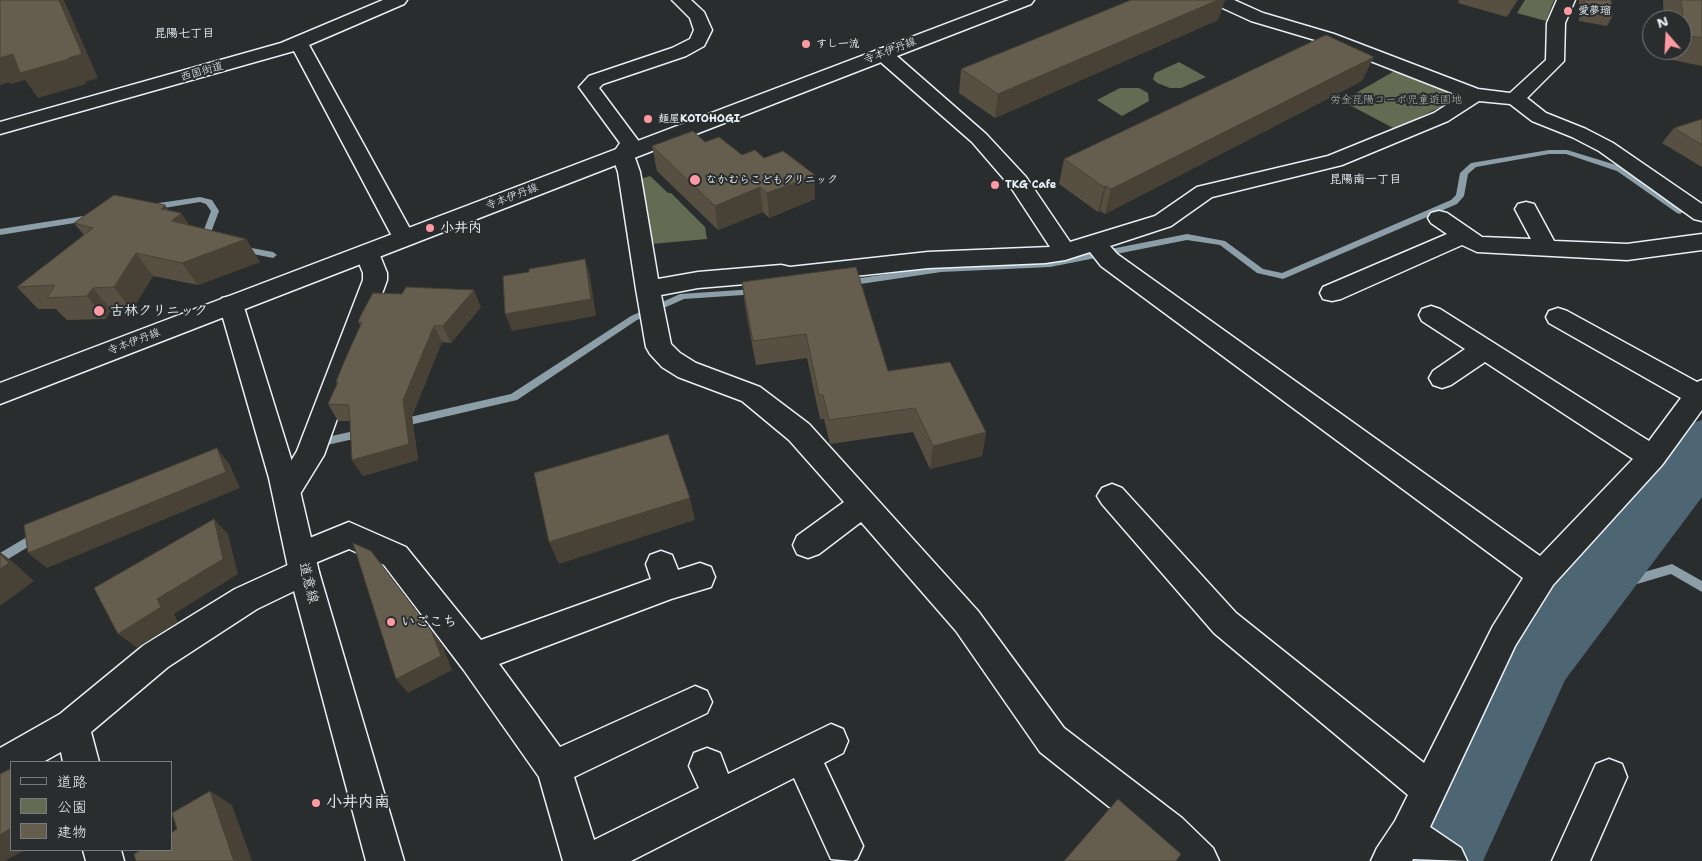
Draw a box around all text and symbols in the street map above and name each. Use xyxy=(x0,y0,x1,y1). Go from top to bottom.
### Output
place label: 愛夢瑠 xyxy=(1578,4,1611,18)
marker: 愛夢瑠 xyxy=(1562,5,1574,17)
north arrow xyxy=(1642,10,1692,60)
text: N xyxy=(1654,11,1671,32)
district label: 昆陽七丁目 xyxy=(154,27,214,41)
street label: 寺本伊丹線 xyxy=(862,35,918,67)
place label: すし一流 xyxy=(816,37,860,51)
marker: すし一流 xyxy=(800,38,812,50)
street label: 西国街道 xyxy=(179,60,225,84)
park label: 労金昆陽コーポ児童遊園地 xyxy=(1330,93,1462,107)
place label: 麺屋KOTOHOGI xyxy=(658,112,740,126)
marker: 麺屋KOTOHOGI xyxy=(642,113,654,125)
marker: なかむらこどもクリニック xyxy=(688,173,702,187)
place label: なかむらこどもクリニック xyxy=(706,173,838,187)
district label: 昆陽南一丁目 xyxy=(1329,173,1401,187)
place label: TKG Cafe xyxy=(1005,178,1056,192)
marker: TKG Cafe xyxy=(989,179,1001,191)
street label: 寺本伊丹線 xyxy=(484,181,540,213)
place label: 小井内 xyxy=(440,220,482,236)
marker: 小井内 xyxy=(424,222,436,234)
place label: 古林クリニック xyxy=(110,303,208,319)
marker: 古林クリニック xyxy=(92,304,106,318)
street label: 寺本伊丹線 xyxy=(106,326,162,358)
street label: 道意線 xyxy=(295,561,321,605)
place label: いごこち xyxy=(401,614,457,630)
marker: いごこち xyxy=(385,616,397,628)
legend xyxy=(10,761,172,851)
text: 道路 xyxy=(57,772,87,792)
place label: 小井内南 xyxy=(326,793,390,813)
text: 公園 xyxy=(57,797,87,817)
marker: 小井内南 xyxy=(310,797,322,809)
text: 建物 xyxy=(57,822,87,842)

